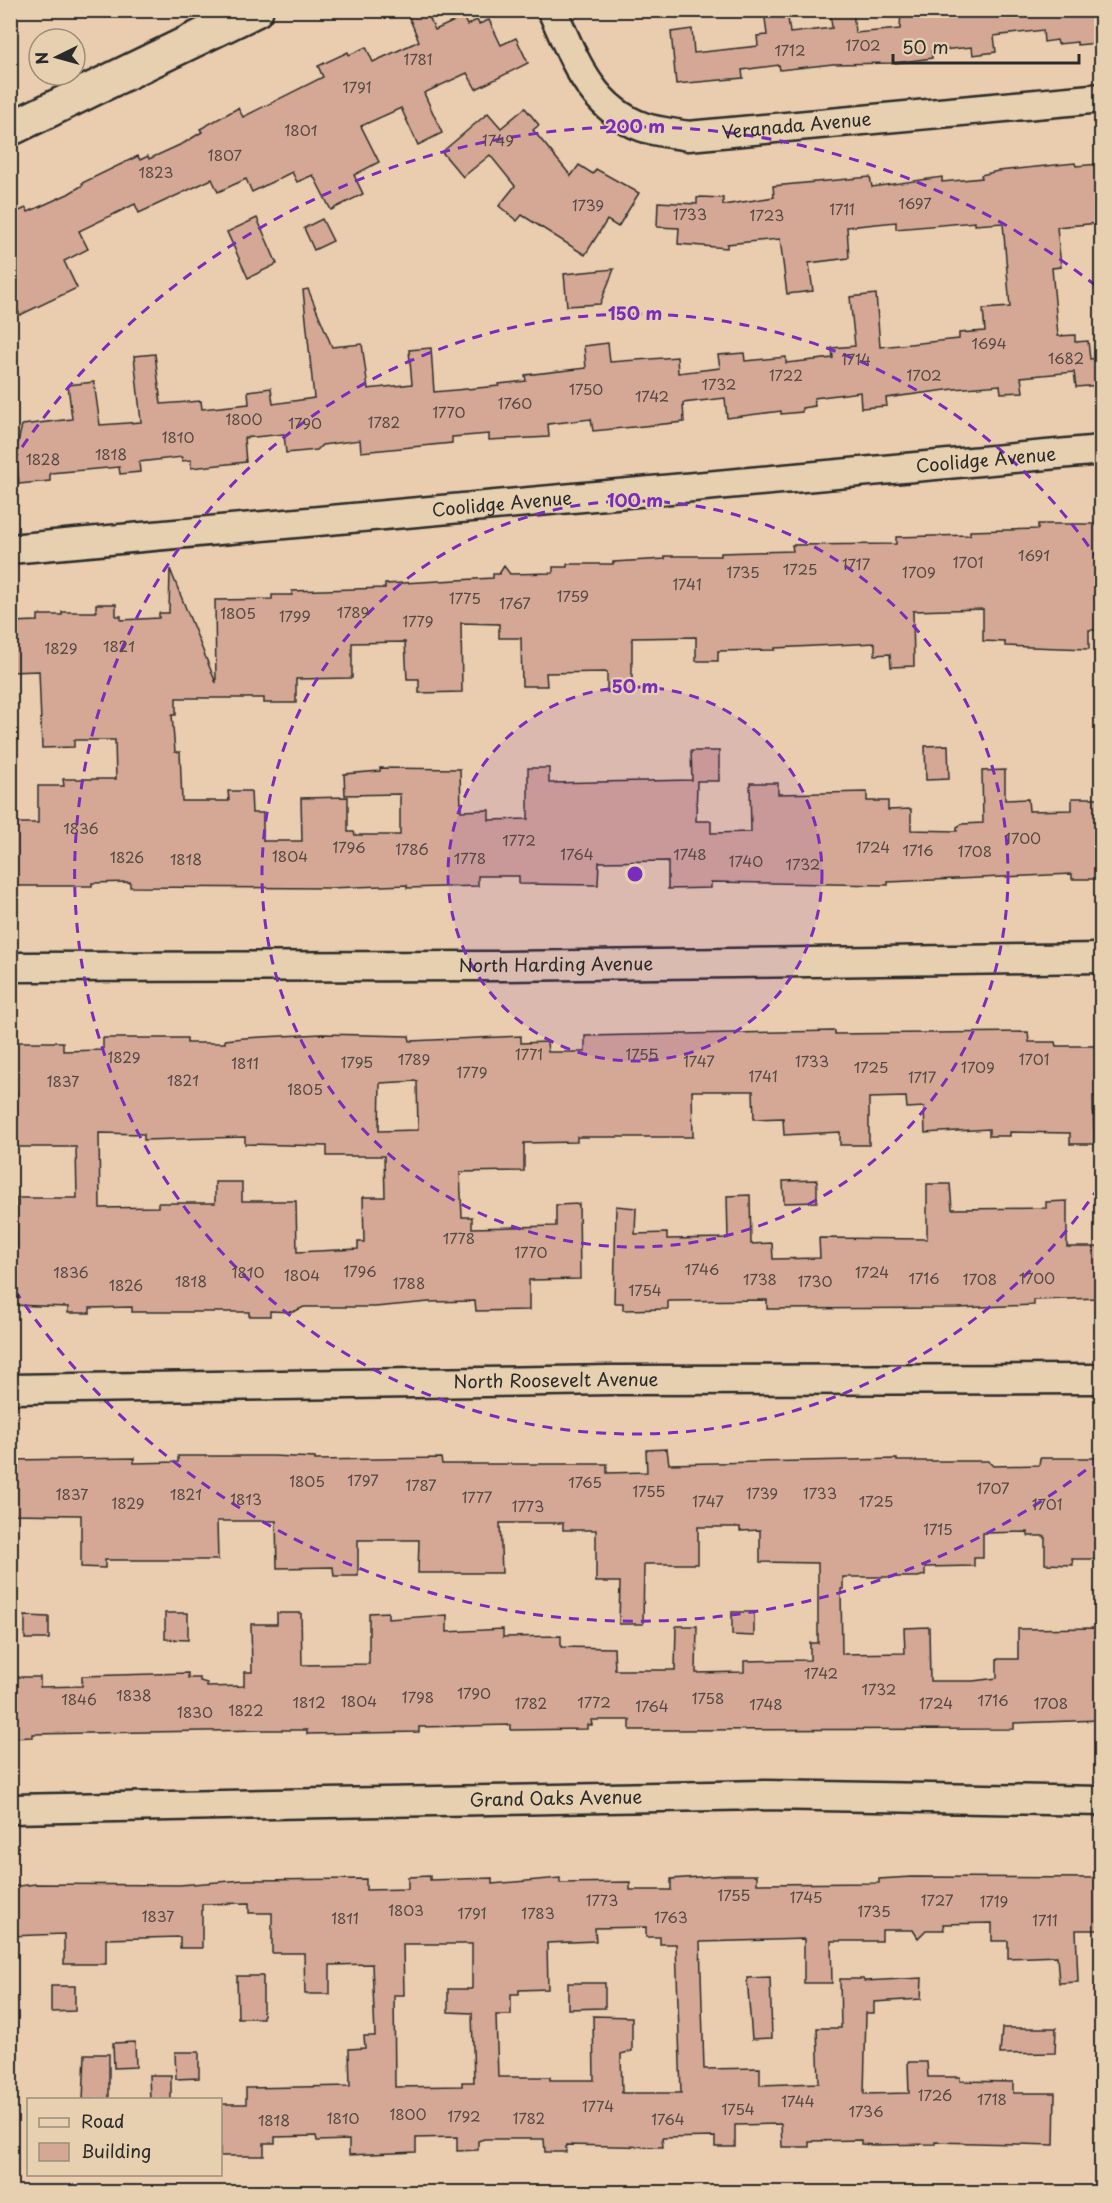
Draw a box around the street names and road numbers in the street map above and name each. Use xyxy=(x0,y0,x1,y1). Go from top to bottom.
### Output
street label: Veranada Avenue xyxy=(721,104,872,145)
street label: Coolidge Avenue xyxy=(915,439,1057,479)
street label: Coolidge Avenue xyxy=(431,483,573,523)
street label: North Harding Avenue xyxy=(459,949,653,978)
street label: North Roosevelt Avenue xyxy=(453,1365,659,1394)
street label: Grand Oaks Avenue xyxy=(469,1782,643,1812)

